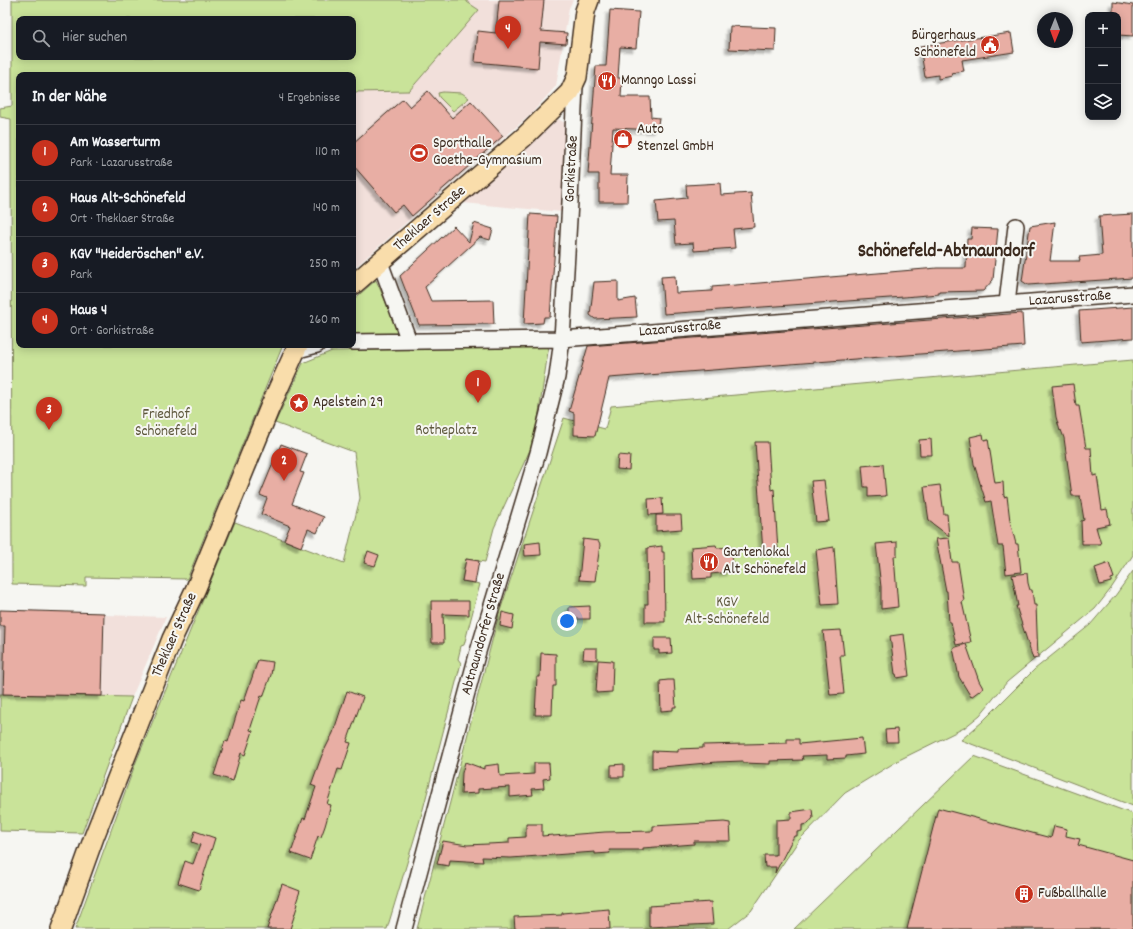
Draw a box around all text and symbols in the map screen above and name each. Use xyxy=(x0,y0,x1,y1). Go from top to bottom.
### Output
north arrow xyxy=(1037,12,1073,48)
map controls xyxy=(1085,12,1121,120)
button: + xyxy=(1085,12,1121,48)
search box xyxy=(16,16,356,60)
pin: 4 xyxy=(495,16,521,49)
place label: Bürgerhaus Schönefeld xyxy=(911,25,976,64)
icon: search xyxy=(30,27,52,49)
text: Hier suchen xyxy=(62,27,127,49)
public building icon: Bürgerhaus Schönefeld xyxy=(979,34,1001,56)
button: − xyxy=(1085,48,1121,84)
restaurant icon: Manngo Lassi xyxy=(596,70,618,92)
place label: Manngo Lassi xyxy=(621,70,696,92)
button: layers xyxy=(1085,84,1121,120)
text: In der Nähe xyxy=(32,86,107,110)
text: 4 Ergebnisse xyxy=(279,89,340,108)
place label: Auto Stenzel GmbH xyxy=(637,119,714,158)
shop icon: Auto Stenzel GmbH xyxy=(612,128,634,150)
text: Am Wasserturm xyxy=(70,132,160,154)
place label: Sporthalle Goethe-Gymnasium xyxy=(433,133,542,172)
street label: Gorkistraße xyxy=(559,135,585,203)
sports icon: Sporthalle Goethe-Gymnasium xyxy=(408,142,430,164)
text: 1 xyxy=(44,143,46,162)
text: 110 m xyxy=(315,143,340,162)
text: Park · Lazarusstraße xyxy=(70,154,173,173)
street label: Theklaer Straße xyxy=(389,181,472,257)
text: Haus Alt-Schönefeld xyxy=(70,188,186,210)
text: 2 xyxy=(42,199,48,218)
text: 140 m xyxy=(313,199,340,218)
text: Ort · Theklaer Straße xyxy=(70,210,174,229)
district label: Schönefeld-Abtnaundorf xyxy=(858,239,1036,266)
text: KGV "Heideröschen" e.V. xyxy=(70,244,204,266)
text: 3 xyxy=(42,255,48,274)
text: 250 m xyxy=(309,255,340,274)
text: Park xyxy=(70,266,92,285)
street label: Lazarusstraße xyxy=(1028,285,1112,313)
text: Haus 4 xyxy=(70,300,107,322)
text: 4 xyxy=(42,311,48,330)
text: 260 m xyxy=(309,311,340,330)
street label: Lazarusstraße xyxy=(638,314,722,344)
text: Ort · Gorkistraße xyxy=(70,322,154,341)
pin: 1 xyxy=(465,370,491,403)
place icon: Apelstein 29 xyxy=(288,392,310,414)
place label: Apelstein 29 xyxy=(313,392,383,414)
pin: 3 xyxy=(36,397,62,430)
park label: Friedhof Schönefeld xyxy=(135,404,197,443)
park label: Rotheplatz xyxy=(415,420,477,442)
pin: 2 xyxy=(271,448,297,481)
place label: Gartenlokal Alt Schönefeld xyxy=(723,542,806,581)
restaurant icon: Gartenlokal Alt Schönefeld xyxy=(698,551,720,573)
street label: Abtnaundorfer Straße xyxy=(456,570,512,698)
street label: Theklaer Straße xyxy=(147,589,204,681)
park label: KGV Alt-Schönefeld xyxy=(685,592,769,631)
your location xyxy=(557,611,577,631)
building icon: Fußballhalle xyxy=(1013,883,1035,905)
place label: Fußballhalle xyxy=(1038,883,1107,905)

